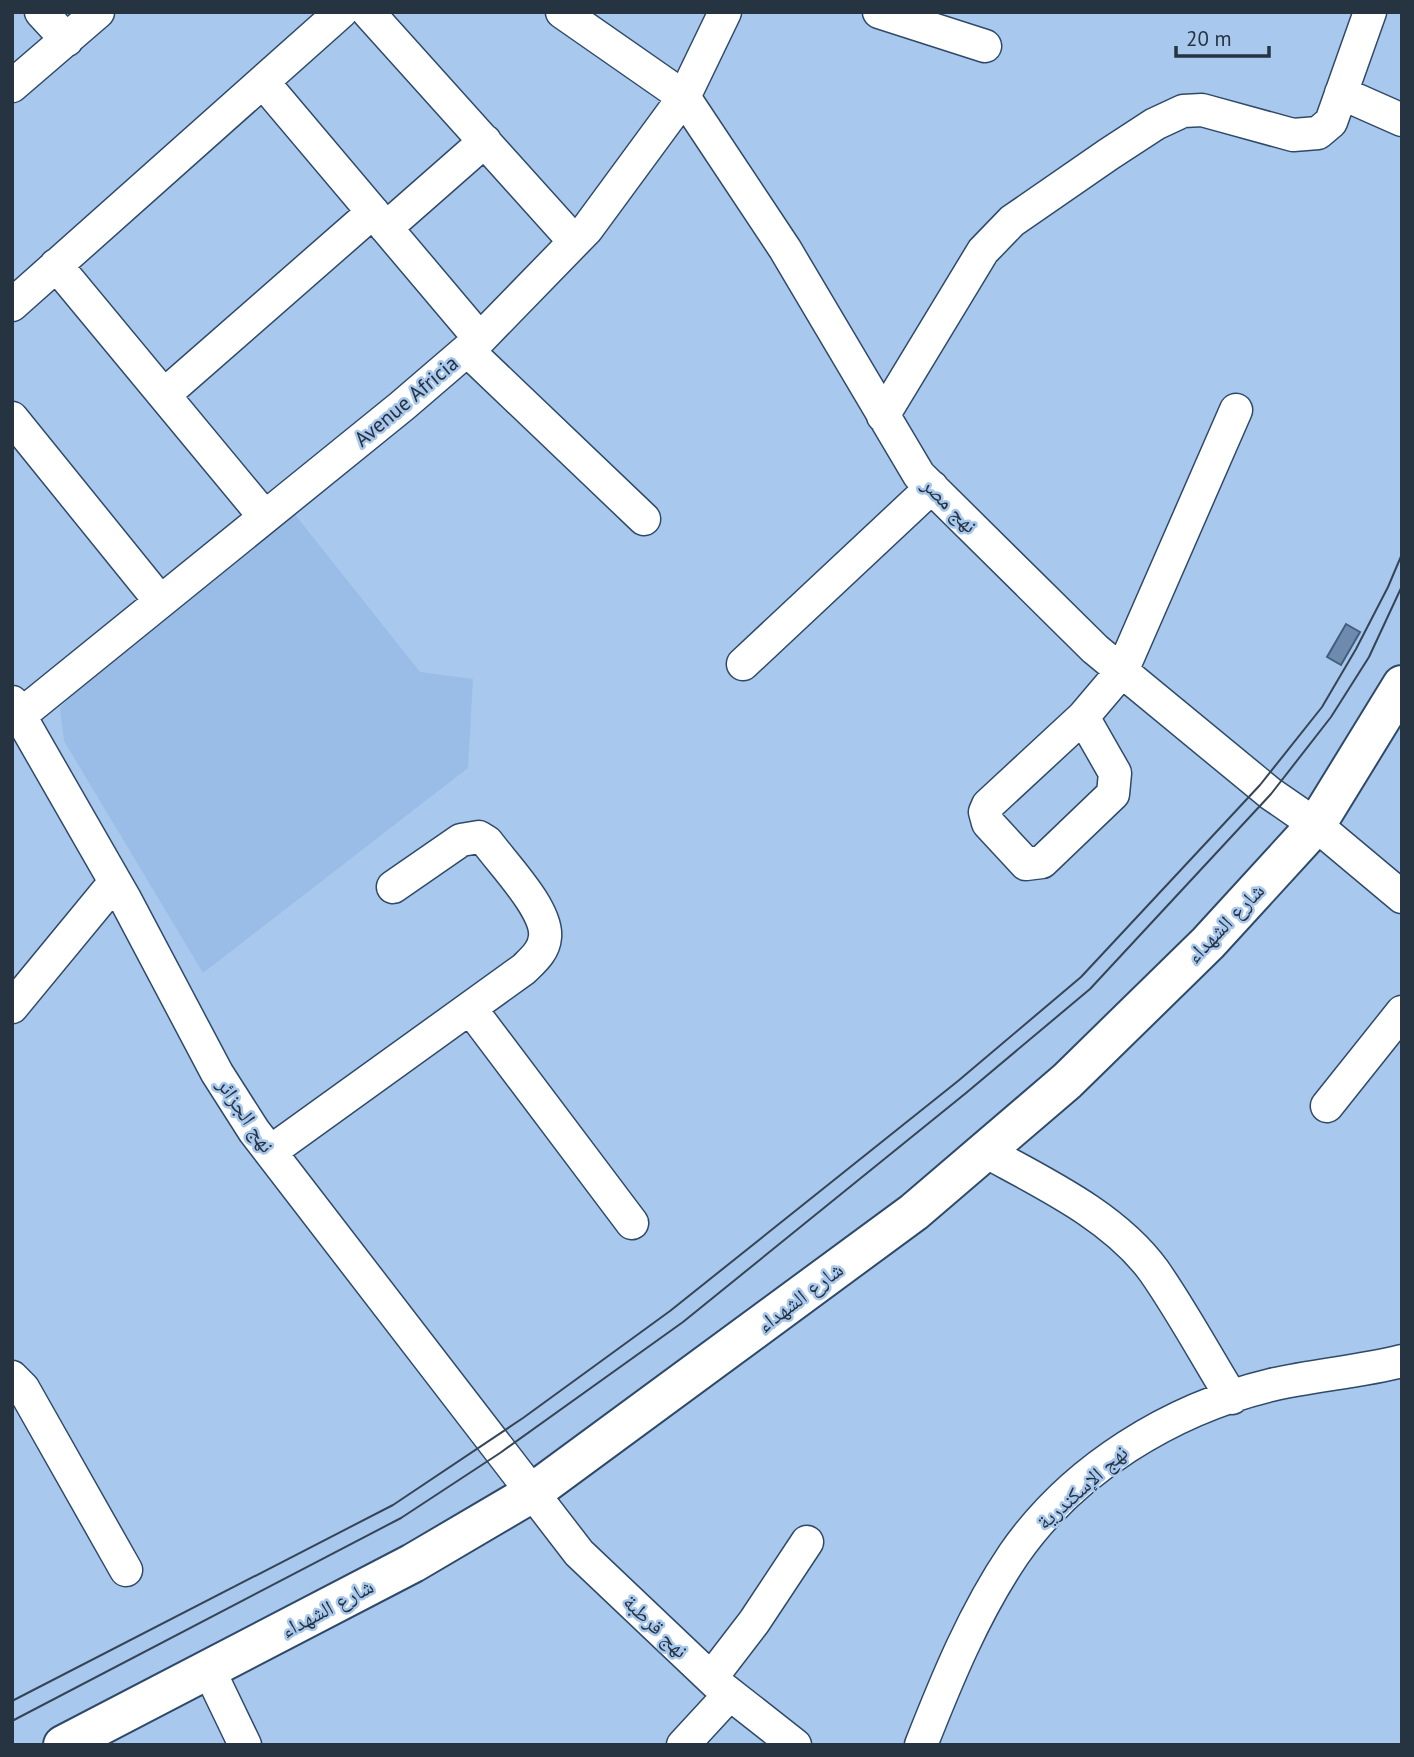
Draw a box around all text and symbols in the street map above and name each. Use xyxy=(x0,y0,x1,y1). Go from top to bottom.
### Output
scale bar xyxy=(1176,14,1269,58)
text: 20 m xyxy=(1186,25,1232,52)
street label: Avenue Africia xyxy=(348,350,464,452)
street label: نهج مصر xyxy=(916,471,984,539)
street label: شارع الشهداء xyxy=(1180,877,1270,969)
street label: نهج الجزائر xyxy=(211,1072,281,1158)
street label: شارع الشهداء xyxy=(752,1256,848,1338)
street label: نهج الإسكندرية xyxy=(1031,1439,1133,1535)
street label: شارع الشهداء xyxy=(276,1572,378,1644)
street label: نهج قرطبة xyxy=(618,1588,694,1664)

